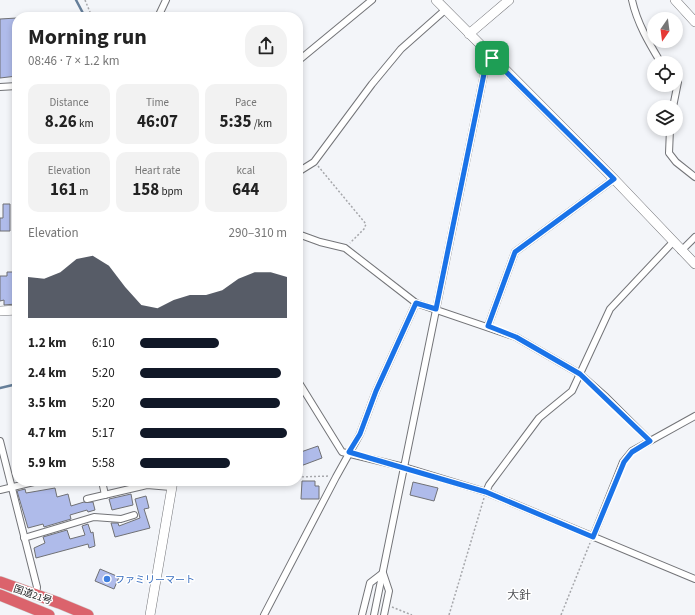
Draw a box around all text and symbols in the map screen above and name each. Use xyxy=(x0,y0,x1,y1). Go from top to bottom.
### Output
north arrow xyxy=(647,12,683,48)
map controls xyxy=(647,12,683,136)
text: Morning run xyxy=(28,21,147,53)
button: share xyxy=(245,25,287,67)
pin xyxy=(475,41,509,75)
icon: arrive xyxy=(481,47,503,69)
text: 08:46 · 7 × 1.2 km xyxy=(28,52,120,70)
button: locate xyxy=(647,56,683,92)
text: Distance xyxy=(50,95,89,110)
text: Time xyxy=(146,95,169,110)
text: Pace xyxy=(235,95,257,110)
button: layers xyxy=(647,100,683,136)
text: 8.26 xyxy=(45,110,77,134)
text: 46:07 xyxy=(137,110,178,134)
text: 5:35 xyxy=(220,110,252,134)
text: km xyxy=(77,116,94,131)
text: /km xyxy=(252,116,272,131)
text: Elevation xyxy=(48,163,91,178)
text: Heart rate xyxy=(135,163,180,178)
text: kcal xyxy=(237,163,255,178)
text: 161 xyxy=(50,178,77,202)
text: 158 xyxy=(132,178,159,202)
text: 644 xyxy=(232,178,259,202)
text: m xyxy=(77,184,88,199)
text: bpm xyxy=(159,184,183,199)
text: Elevation xyxy=(28,224,79,242)
text: 290–310 m xyxy=(229,224,287,242)
text: 1.2 km xyxy=(28,334,67,352)
text: 6:10 xyxy=(92,334,115,352)
text: 2.4 km xyxy=(28,364,67,382)
text: 5:20 xyxy=(92,364,115,382)
text: 3.5 km xyxy=(28,394,67,412)
text: 5:20 xyxy=(92,394,115,412)
text: 4.7 km xyxy=(28,424,67,442)
text: 5:17 xyxy=(92,424,115,442)
text: 5.9 km xyxy=(28,454,67,472)
text: 5:58 xyxy=(92,454,115,472)
place label: ファミリーマート xyxy=(115,573,195,587)
marker: ファミリーマート xyxy=(102,574,112,584)
street label: 国道21号 xyxy=(12,582,54,608)
district label: 大針 xyxy=(507,587,531,604)

